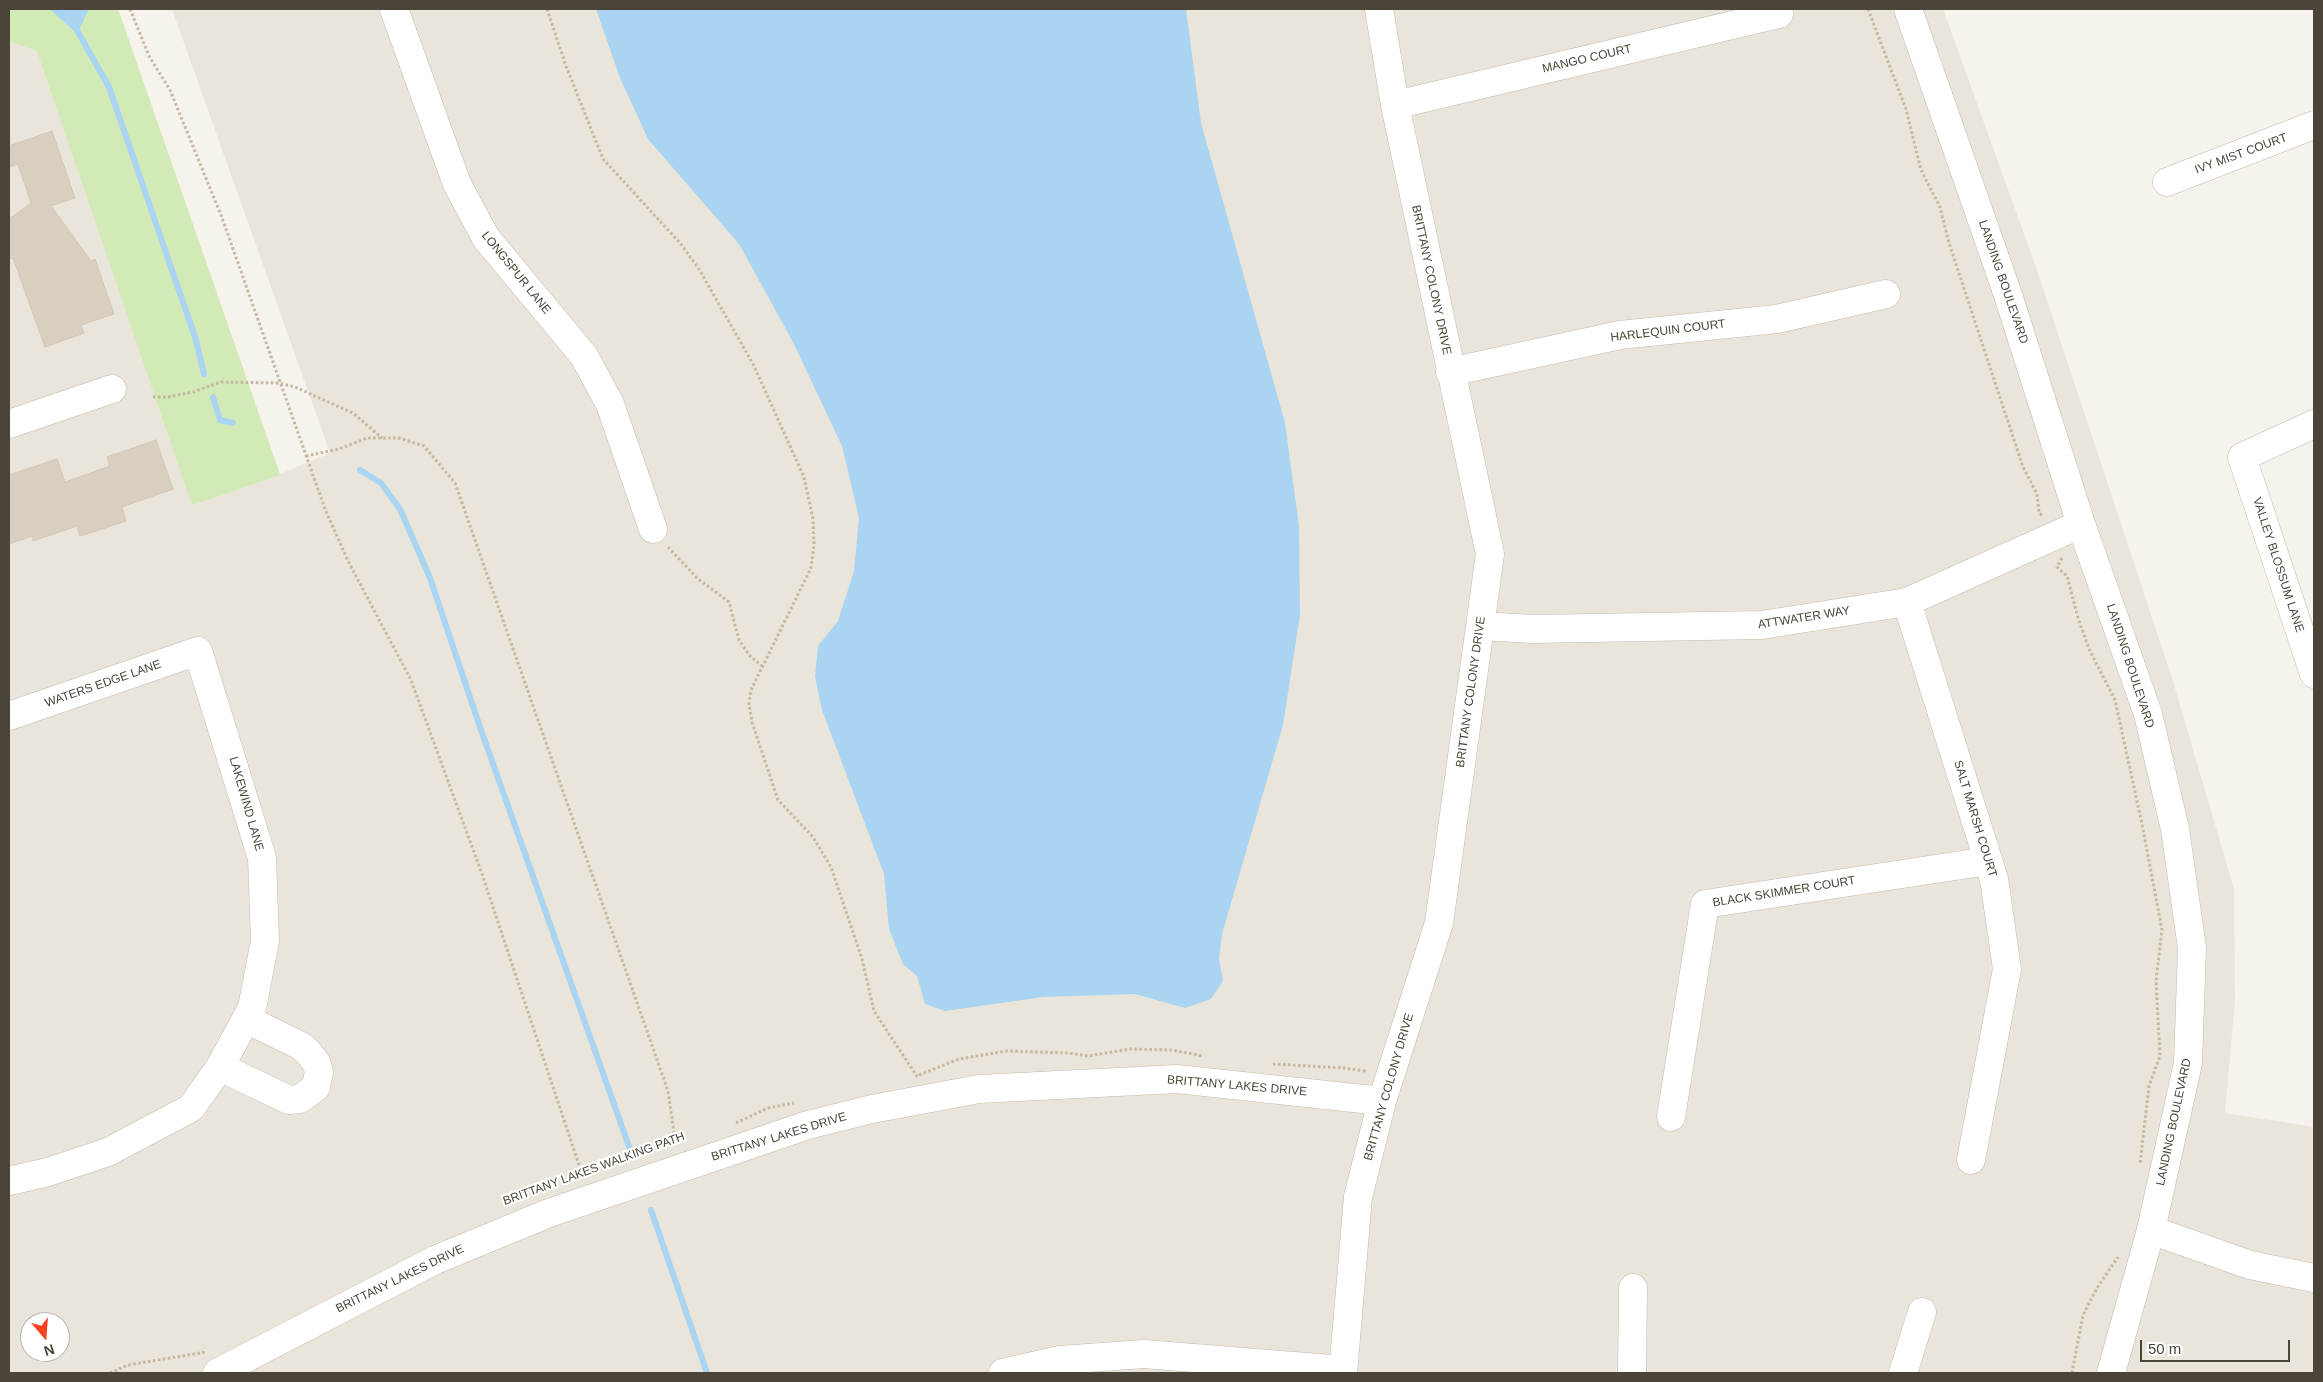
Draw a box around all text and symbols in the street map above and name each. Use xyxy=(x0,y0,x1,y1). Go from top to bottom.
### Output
street label: MANGO COURT xyxy=(1541,42,1633,76)
street label: IVY MIST COURT xyxy=(2193,131,2289,177)
street label: BRITTANY COLONY DRIVE xyxy=(1408,204,1454,356)
street label: LANDING BOULEVARD xyxy=(1975,218,2031,346)
street label: LONGSPUR LANE xyxy=(478,229,554,317)
street label: HARLEQUIN COURT xyxy=(1610,317,1726,345)
street label: VALLEY BLOSSUM LANE xyxy=(2249,496,2307,634)
street label: LANDING BOULEVARD xyxy=(2103,602,2157,730)
street label: ATTWATER WAY xyxy=(1757,604,1851,632)
street label: BRITTANY COLONY DRIVE xyxy=(1453,616,1489,768)
street label: WATERS EDGE LANE xyxy=(43,657,163,711)
street label: LAKEWIND LANE xyxy=(226,755,266,853)
street label: SALT MARSH COURT xyxy=(1950,759,2000,879)
street label: BLACK SKIMMER COURT xyxy=(1712,874,1856,910)
street label: BRITTANY COLONY DRIVE xyxy=(1361,1012,1417,1162)
street label: LANDING BOULEVARD xyxy=(2153,1057,2195,1187)
street label: BRITTANY LAKES DRIVE xyxy=(1166,1073,1308,1099)
street label: BRITTANY LAKES DRIVE xyxy=(710,1110,848,1164)
street label: BRITTANY LAKES WALKING PATH xyxy=(501,1129,687,1209)
street label: BRITTANY LAKES DRIVE xyxy=(334,1242,466,1316)
north arrow xyxy=(20,1312,70,1362)
scale bar xyxy=(2143,1330,2293,1362)
text: 50 m xyxy=(2148,1340,2181,1357)
text: N xyxy=(42,1341,57,1359)

